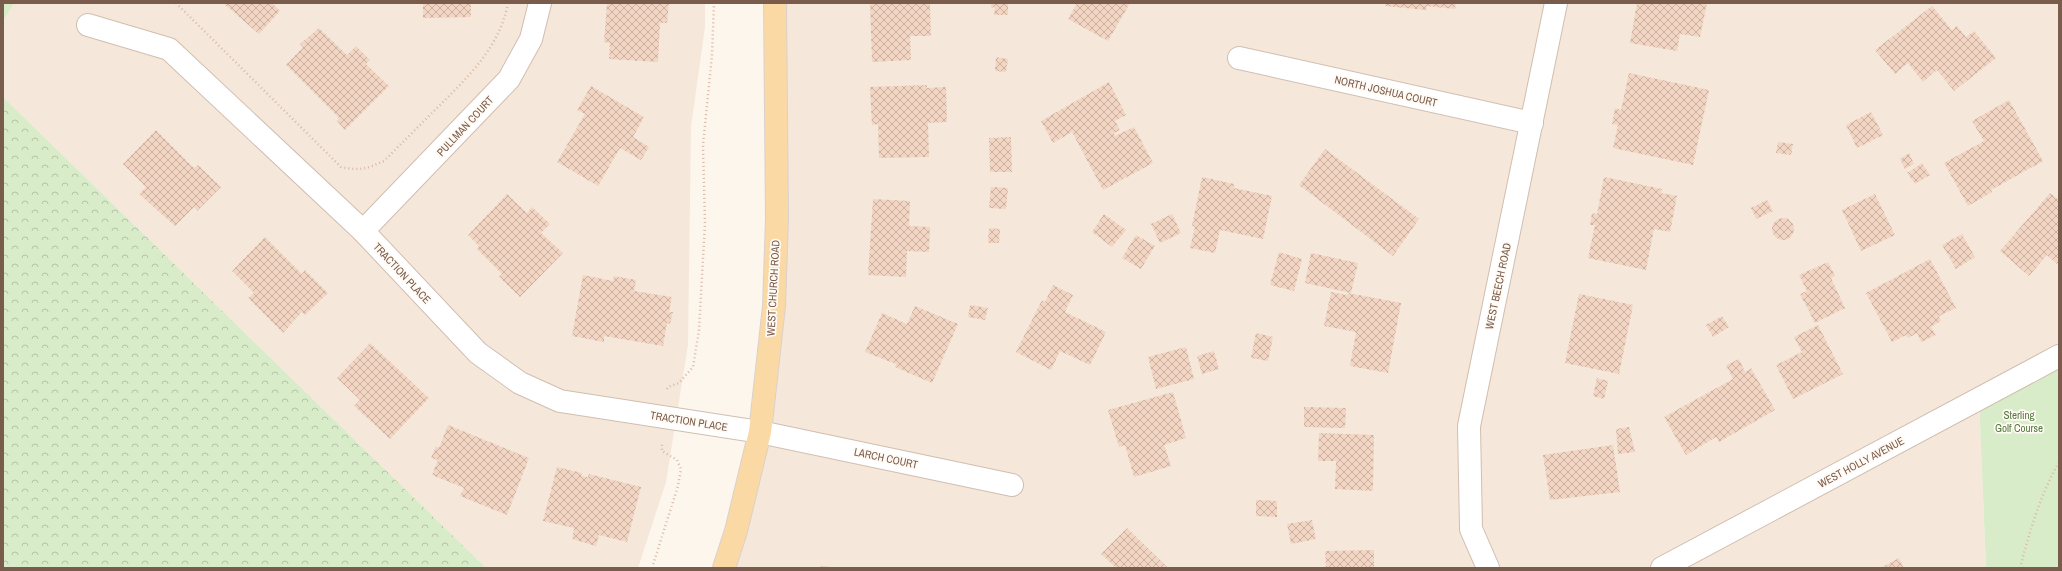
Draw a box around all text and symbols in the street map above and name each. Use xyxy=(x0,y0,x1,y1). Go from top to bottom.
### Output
street label: NORTH JOSHUA COURT xyxy=(1333,72,1439,110)
street label: PULLMAN COURT xyxy=(434,93,497,159)
street label: TRACTION PLACE xyxy=(370,240,434,306)
street label: WEST CHURCH ROAD xyxy=(763,240,783,336)
street label: WEST BEECH ROAD xyxy=(1482,241,1514,331)
street label: TRACTION PLACE xyxy=(649,408,729,434)
park label: Sterling Golf Course xyxy=(1995,408,2043,435)
street label: WEST HOLLY AVENUE xyxy=(1815,433,1907,491)
street label: LARCH COURT xyxy=(853,444,920,472)

